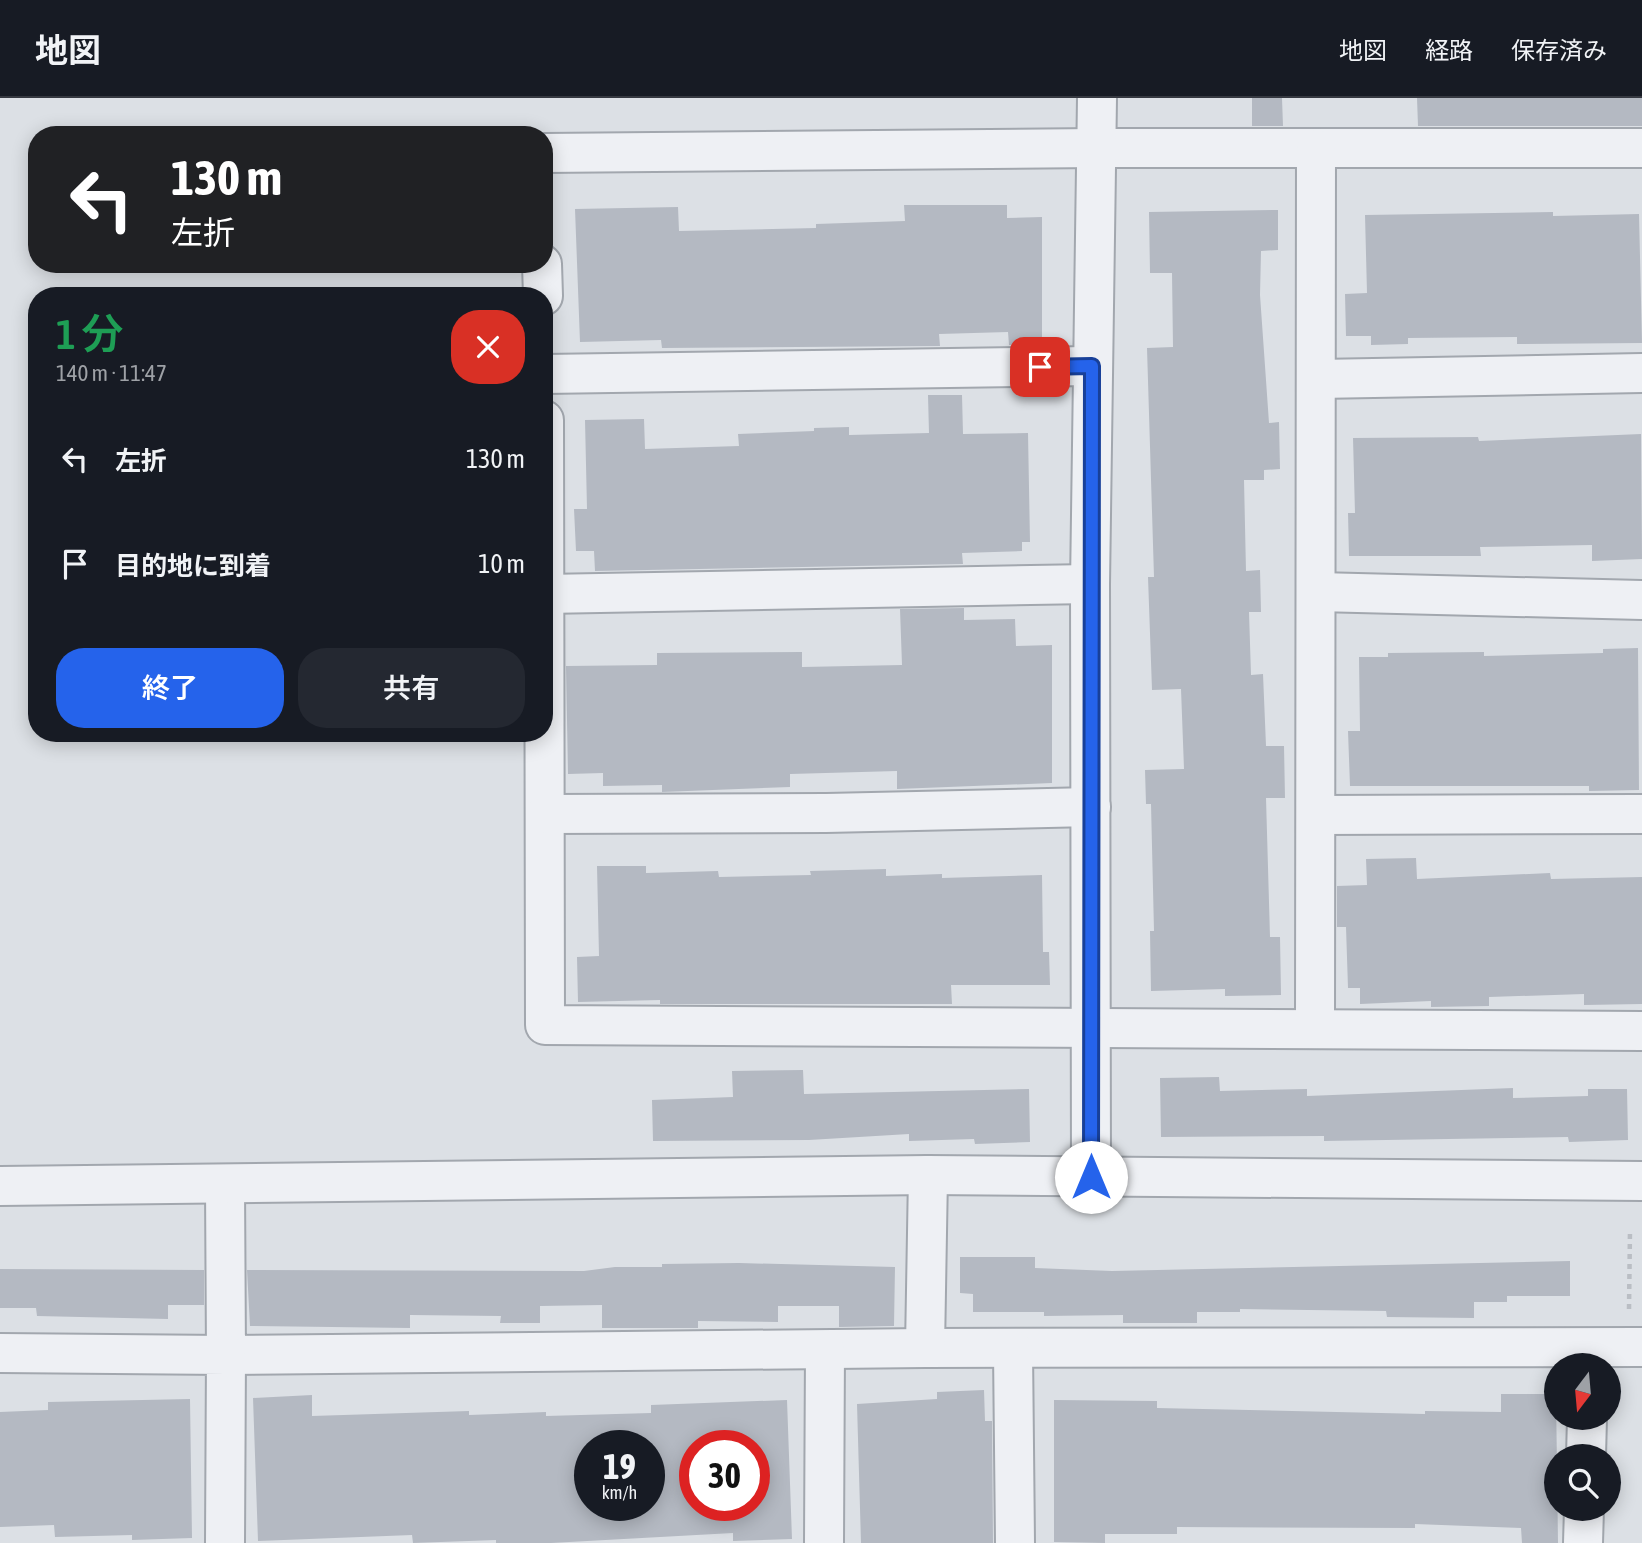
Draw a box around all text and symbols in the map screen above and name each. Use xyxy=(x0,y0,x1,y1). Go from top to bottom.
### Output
text: 地図 xyxy=(35,31,101,69)
text: 地図 xyxy=(1339,37,1387,64)
text: 経路 xyxy=(1425,37,1473,64)
text: 保存済み xyxy=(1511,37,1607,64)
text: 130 m xyxy=(171,149,282,205)
icon: left xyxy=(56,154,147,245)
text: 左折 xyxy=(171,214,235,251)
text: 1 分 xyxy=(56,310,124,358)
button: close xyxy=(451,310,525,384)
pin xyxy=(1010,337,1070,397)
icon: arrive xyxy=(1021,348,1059,386)
text: 140 m · 11:47 xyxy=(56,360,167,386)
icon: left xyxy=(56,440,94,478)
text: 130 m xyxy=(466,444,525,474)
text: 左折 xyxy=(115,446,167,476)
icon: arrive xyxy=(56,545,94,583)
text: 10 m xyxy=(478,549,525,579)
text: 目的地に到着 xyxy=(115,551,271,581)
button: 終了 xyxy=(56,648,284,728)
button: 共有 xyxy=(298,648,525,728)
position arrow xyxy=(1054,1140,1128,1214)
north arrow xyxy=(1544,1353,1620,1430)
map controls xyxy=(1544,1353,1621,1521)
speed limit sign: 30 xyxy=(679,1430,770,1521)
button: search xyxy=(1544,1444,1621,1521)
text: 19 xyxy=(603,1446,636,1486)
text: km/h xyxy=(602,1482,637,1503)

